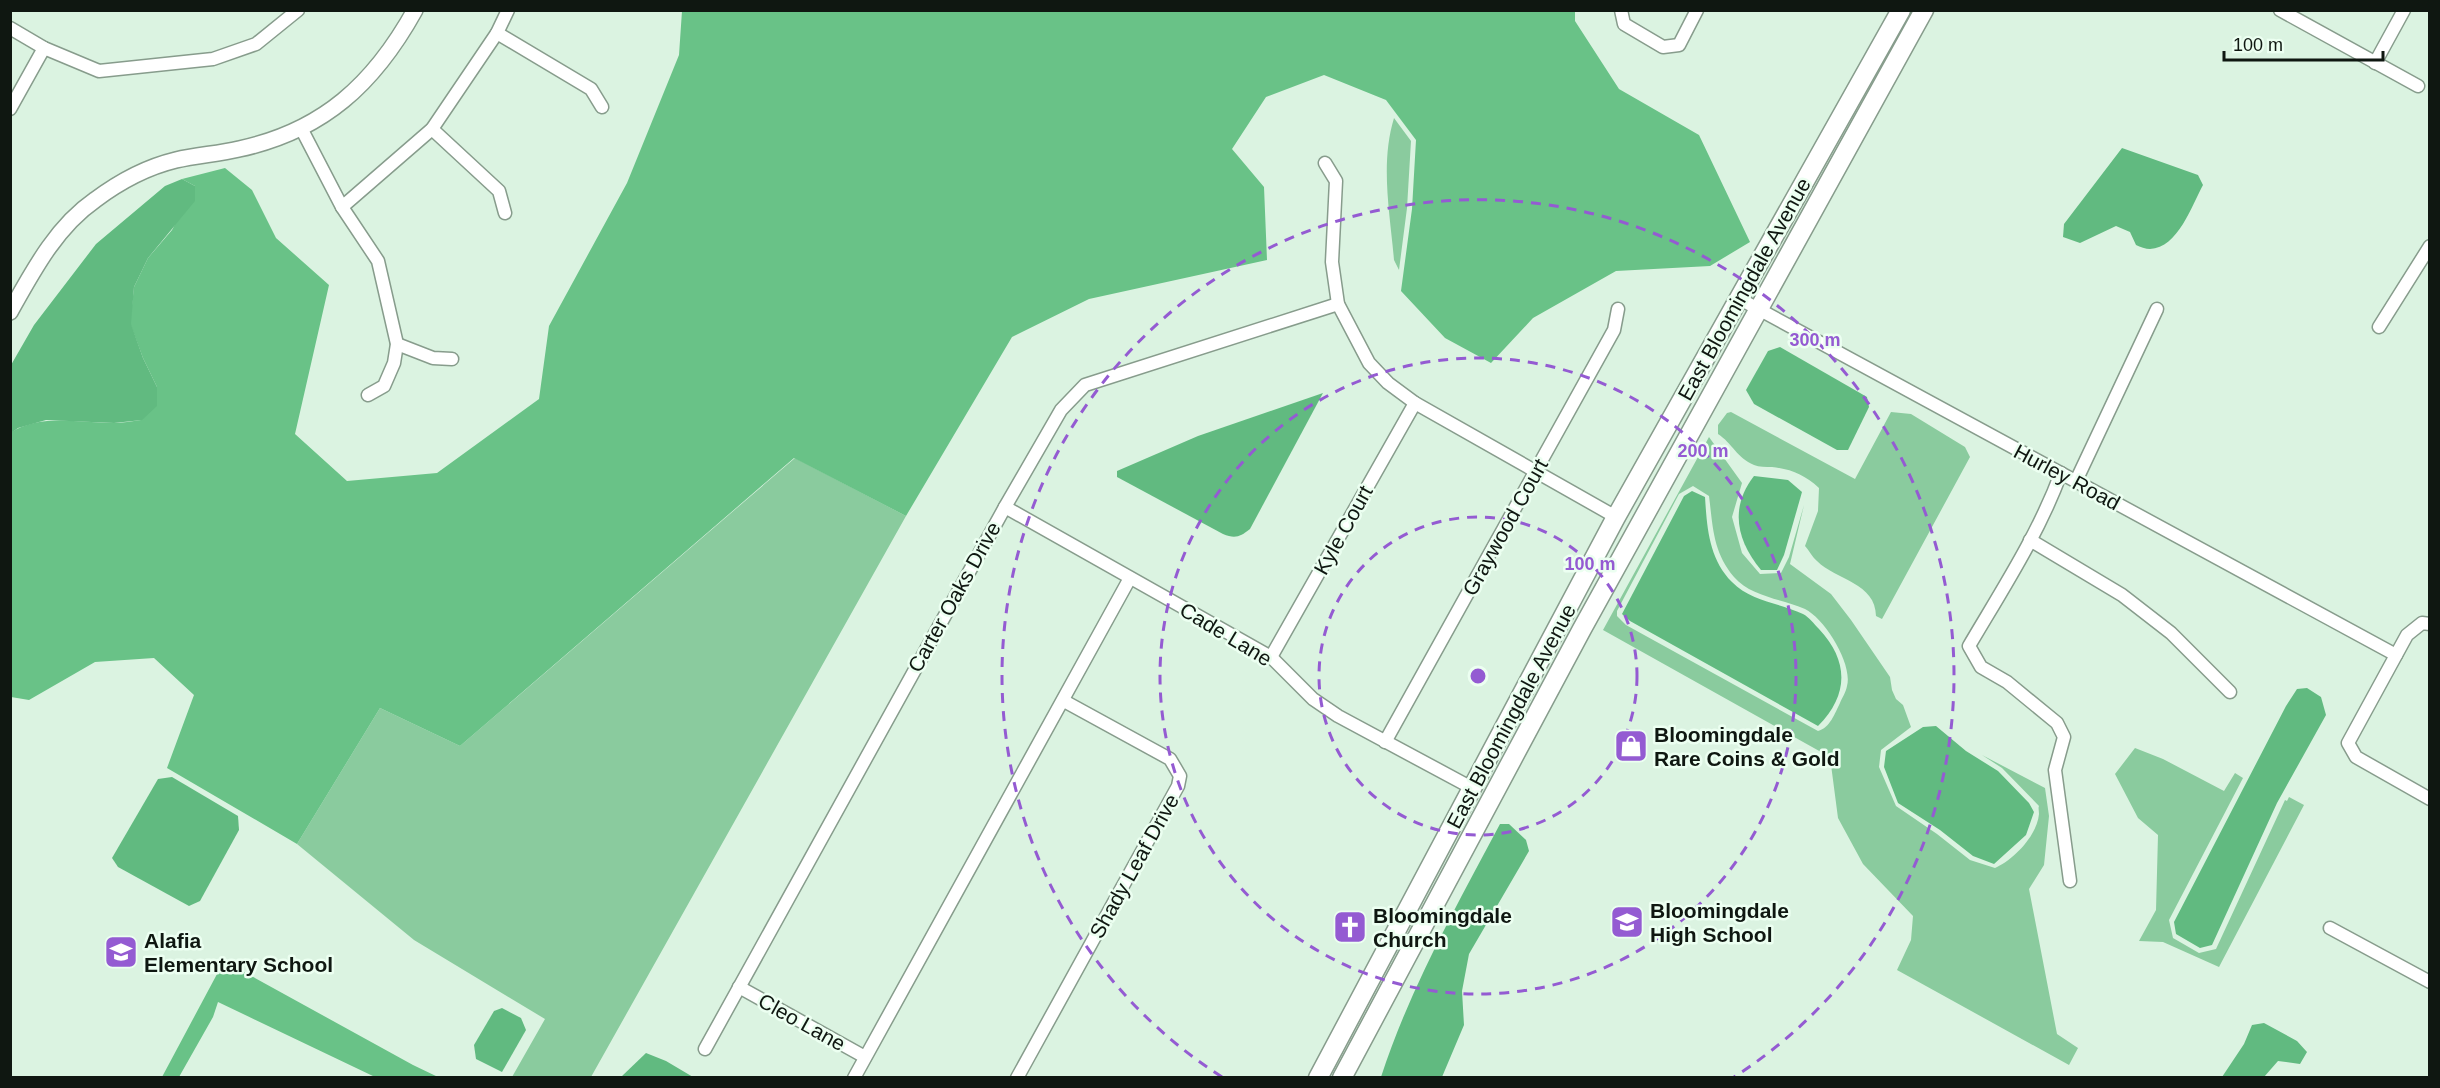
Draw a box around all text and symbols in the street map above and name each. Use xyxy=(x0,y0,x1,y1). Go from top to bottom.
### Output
scale bar xyxy=(2224,24,2383,62)
text: 100 m xyxy=(2233,35,2283,55)
street label: East Bloomingdale Avenue xyxy=(1673,174,1815,404)
text: 300 m xyxy=(1789,330,1841,350)
street label: Hurley Road xyxy=(2010,439,2124,515)
text: 200 m xyxy=(1677,441,1729,461)
street label: Graywood Court xyxy=(1458,454,1552,599)
street label: Kyle Court xyxy=(1309,481,1377,578)
street label: Carter Oaks Drive xyxy=(903,518,1005,676)
text: 100 m xyxy=(1564,554,1616,574)
street label: Cade Lane xyxy=(1176,598,1276,670)
street label: East Bloomingdale Avenue xyxy=(1442,600,1580,832)
centre of rings xyxy=(1468,666,1488,686)
place label: Bloomingdale Rare Coins & Gold xyxy=(1654,723,1840,770)
shop icon: Bloomingdale Rare Coins & Gold xyxy=(1613,728,1649,764)
street label: Shady Leaf Drive xyxy=(1085,790,1183,942)
place label: Bloomingdale High School xyxy=(1650,899,1789,946)
place label: Bloomingdale Church xyxy=(1373,904,1512,951)
school or university icon: Bloomingdale High School xyxy=(1609,904,1645,940)
church icon: Bloomingdale Church xyxy=(1332,909,1368,945)
place label: Alafia Elementary School xyxy=(144,929,333,976)
school or university icon: Alafia Elementary School xyxy=(103,934,139,970)
street label: Cleo Lane xyxy=(755,989,849,1055)

